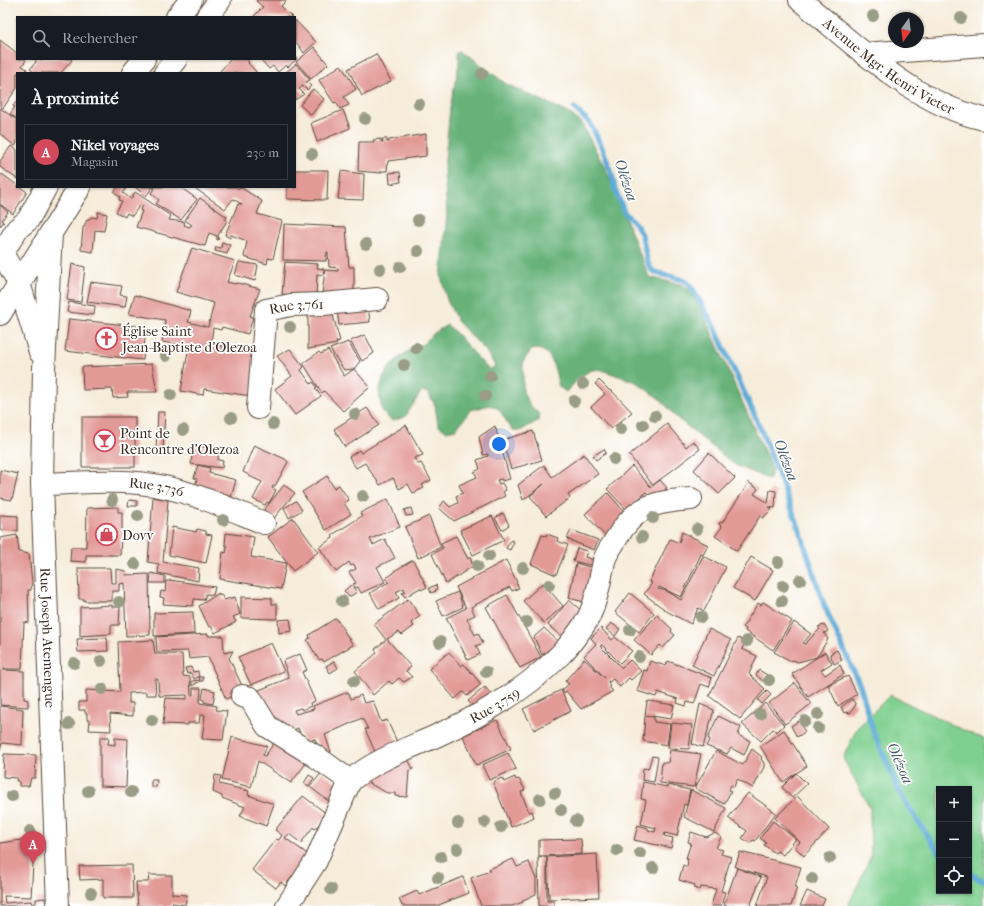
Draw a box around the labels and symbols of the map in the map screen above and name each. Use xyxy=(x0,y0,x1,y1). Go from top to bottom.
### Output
north arrow xyxy=(888,12,924,48)
street label: Avenue Mgr. Henri Vieter xyxy=(819,14,957,117)
water label: Olézoa xyxy=(610,157,642,204)
street label: Rue 3.761 xyxy=(268,295,324,318)
place label: Église Saint Jean-Baptiste d'Olezoa xyxy=(121,322,257,356)
church icon: Église Saint Jean-Baptiste d'Olezoa xyxy=(93,326,119,352)
place label: Point de Rencontre d'Olezoa xyxy=(120,425,240,458)
bar icon: Point de Rencontre d'Olezoa xyxy=(91,428,117,454)
your location xyxy=(489,434,509,454)
water label: Olézoa xyxy=(770,436,802,484)
street label: Rue 3.736 xyxy=(129,474,186,500)
shop icon: Dovv xyxy=(93,522,119,548)
place label: Dovv xyxy=(122,527,155,544)
street label: Rue Joseph Atemengue xyxy=(37,567,59,708)
street label: Rue 3.759 xyxy=(467,684,523,727)
water label: Olézoa xyxy=(883,739,917,787)
pin: A xyxy=(20,831,46,864)

